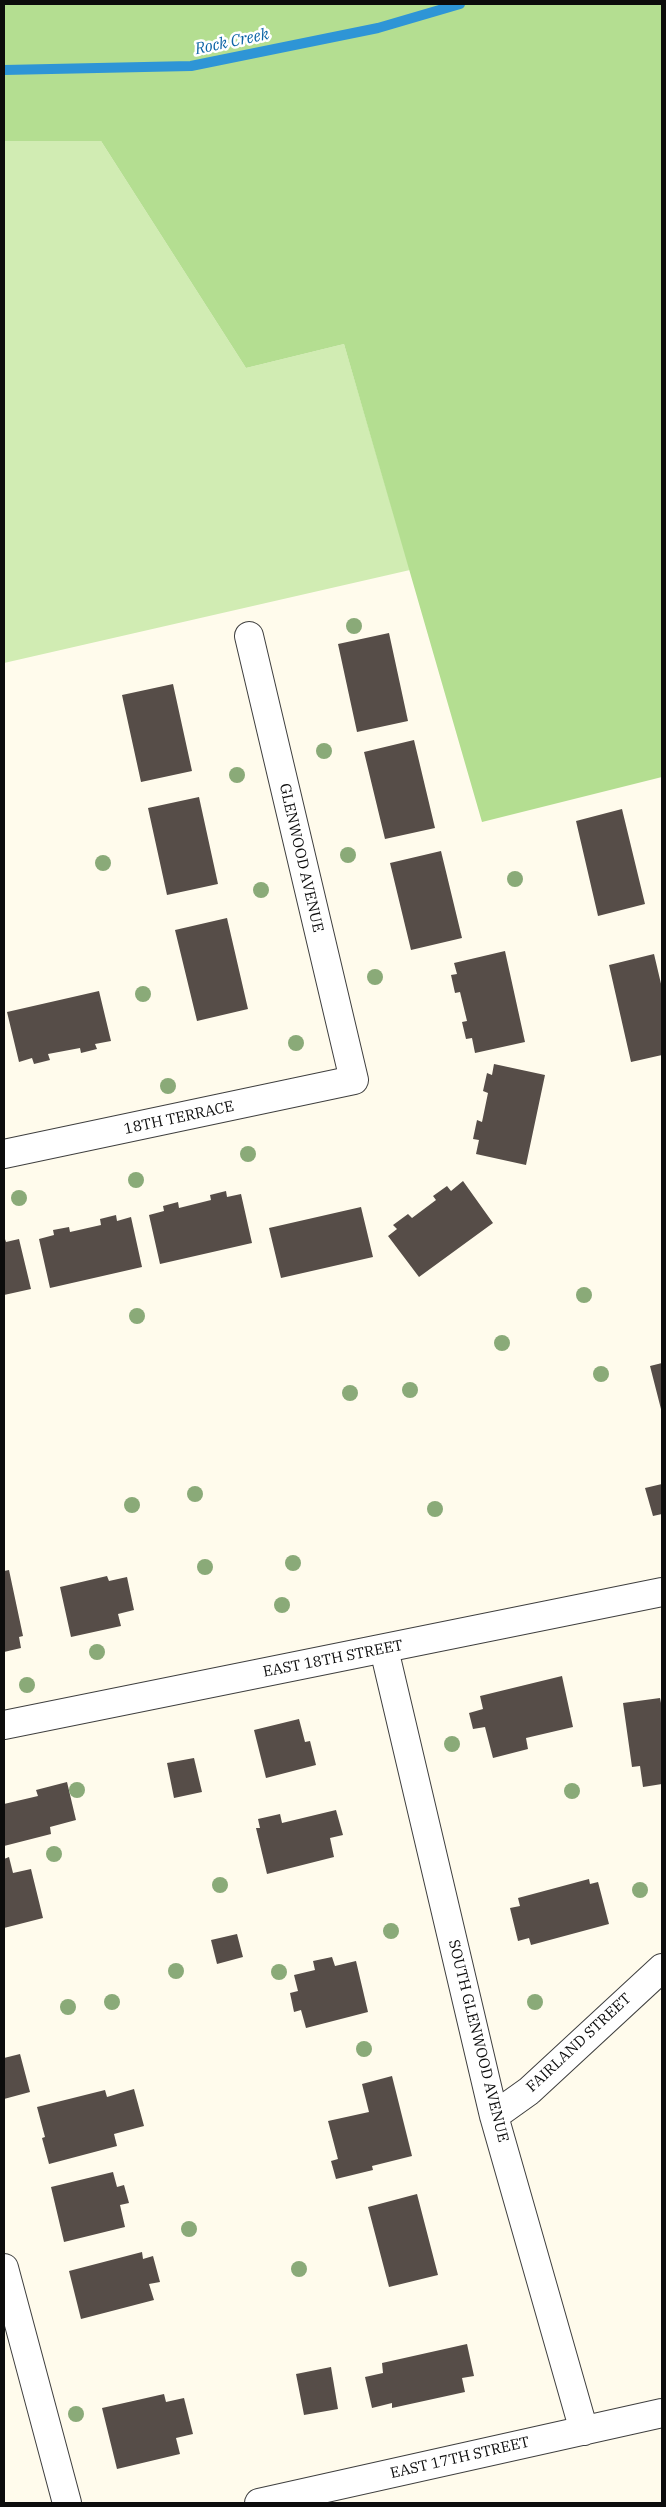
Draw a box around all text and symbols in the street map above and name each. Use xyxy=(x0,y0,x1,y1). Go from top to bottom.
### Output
water label: Rock Creek xyxy=(193,25,271,59)
street label: GLENWOOD AVENUE xyxy=(275,782,327,934)
street label: 18TH TERRACE xyxy=(122,1098,236,1138)
street label: EAST 18TH STREET xyxy=(261,1637,405,1681)
street label: SOUTH GLENWOOD AVENUE xyxy=(444,1938,512,2144)
street label: FAIRLAND STREET xyxy=(523,1990,635,2096)
street label: EAST 17TH STREET xyxy=(389,2433,531,2483)

